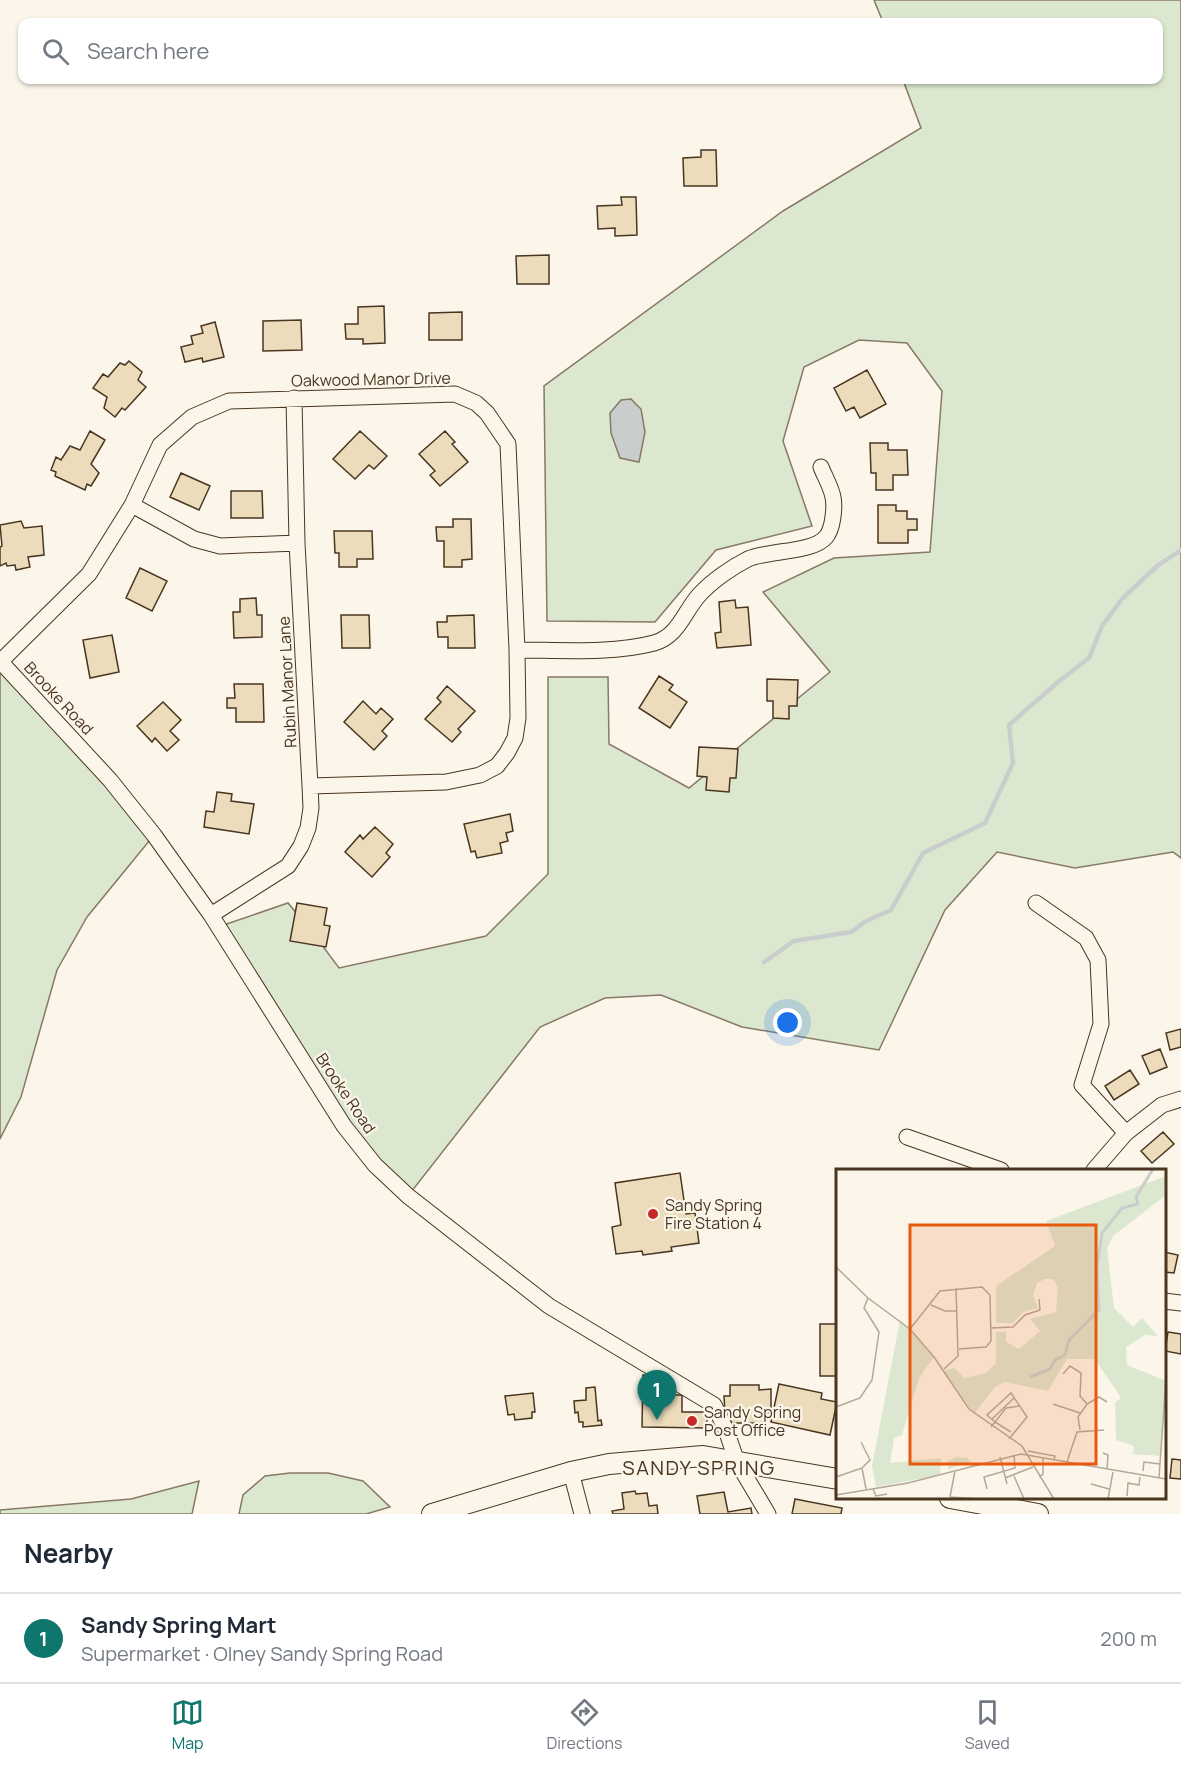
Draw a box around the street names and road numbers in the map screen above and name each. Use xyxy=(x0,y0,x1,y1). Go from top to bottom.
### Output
street label: Oakwood Manor Drive xyxy=(291,367,451,391)
street label: Rubin Manor Lane xyxy=(273,616,301,748)
street label: Brooke Road xyxy=(19,657,99,739)
street label: Brooke Road xyxy=(311,1048,381,1138)

